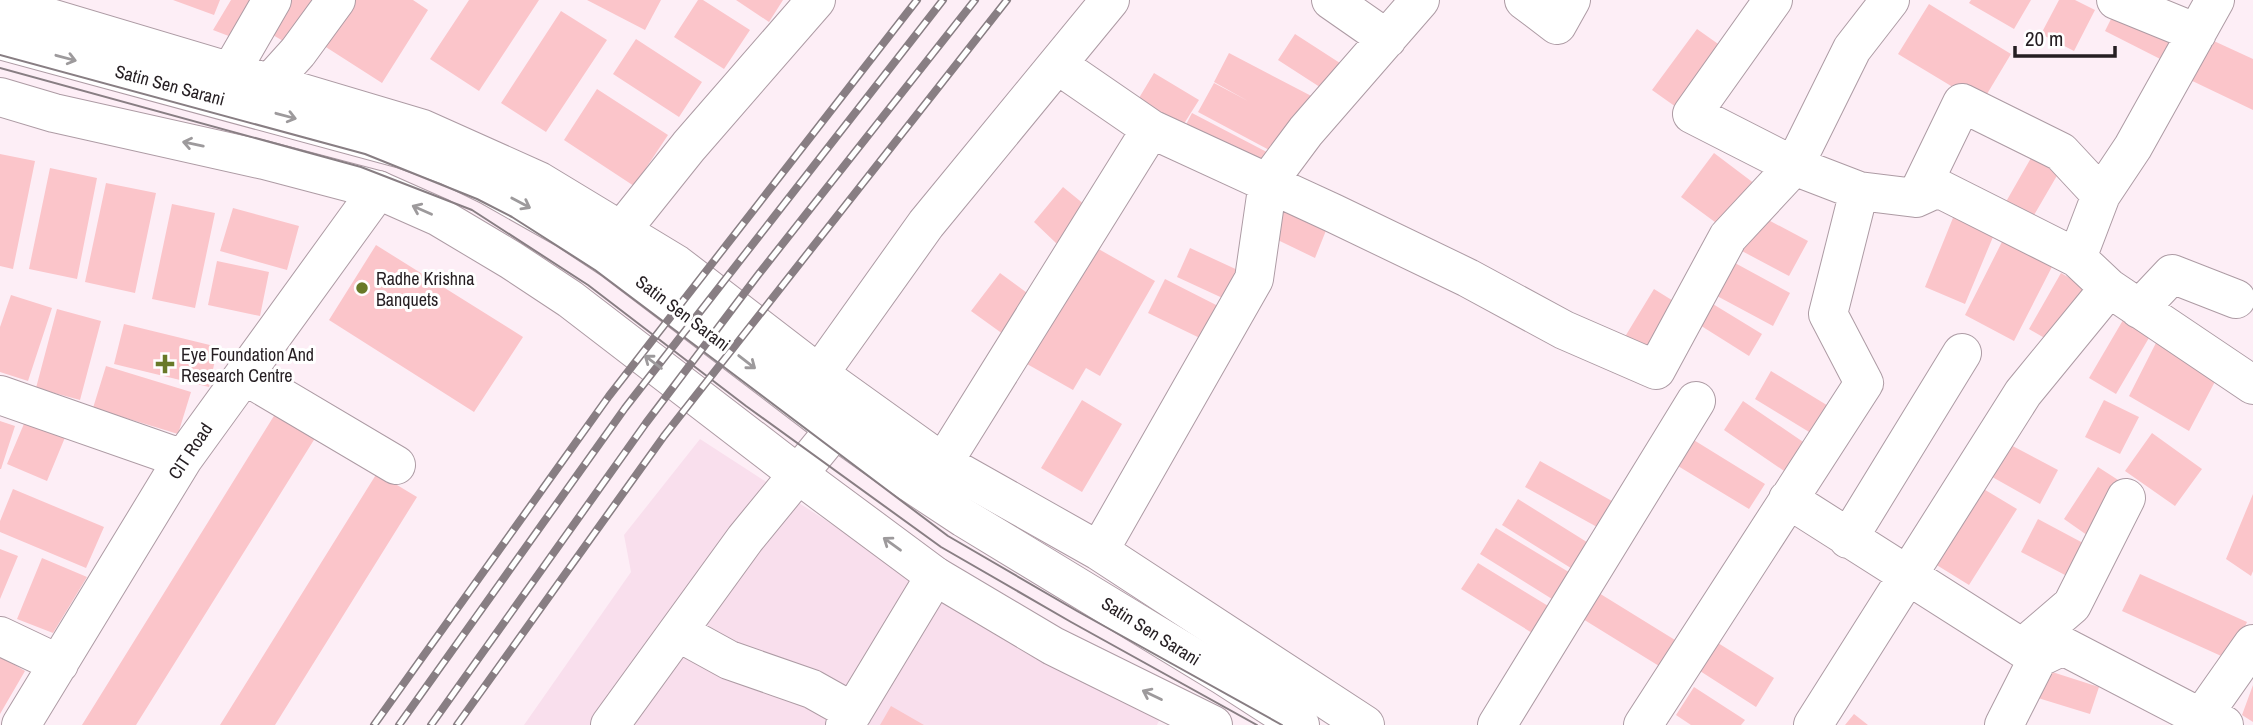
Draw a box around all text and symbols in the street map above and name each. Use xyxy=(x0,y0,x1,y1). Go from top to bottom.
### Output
scale bar xyxy=(2015,14,2115,58)
text: 20 m xyxy=(2025,24,2063,53)
one-way arrow xyxy=(54,52,77,65)
street label: Satin Sen Sarani xyxy=(112,58,228,112)
one-way arrow xyxy=(274,110,297,123)
one-way arrow xyxy=(182,137,205,150)
one-way arrow xyxy=(511,196,531,210)
one-way arrow xyxy=(412,203,434,216)
place label: Radhe Krishna Banquets xyxy=(376,266,474,312)
street label: Satin Sen Sarani xyxy=(631,269,735,357)
marker: Radhe Krishna Banquets xyxy=(354,280,370,296)
place label: Eye Foundation And Research Centre xyxy=(181,342,314,388)
marker: Eye Foundation And Research Centre xyxy=(155,354,175,374)
one-way arrow xyxy=(737,354,756,369)
one-way arrow xyxy=(643,355,662,370)
street label: CIT Road xyxy=(162,418,218,484)
one-way arrow xyxy=(883,537,902,552)
street label: Satin Sen Sarani xyxy=(1097,591,1205,671)
one-way arrow xyxy=(1142,688,1163,702)

